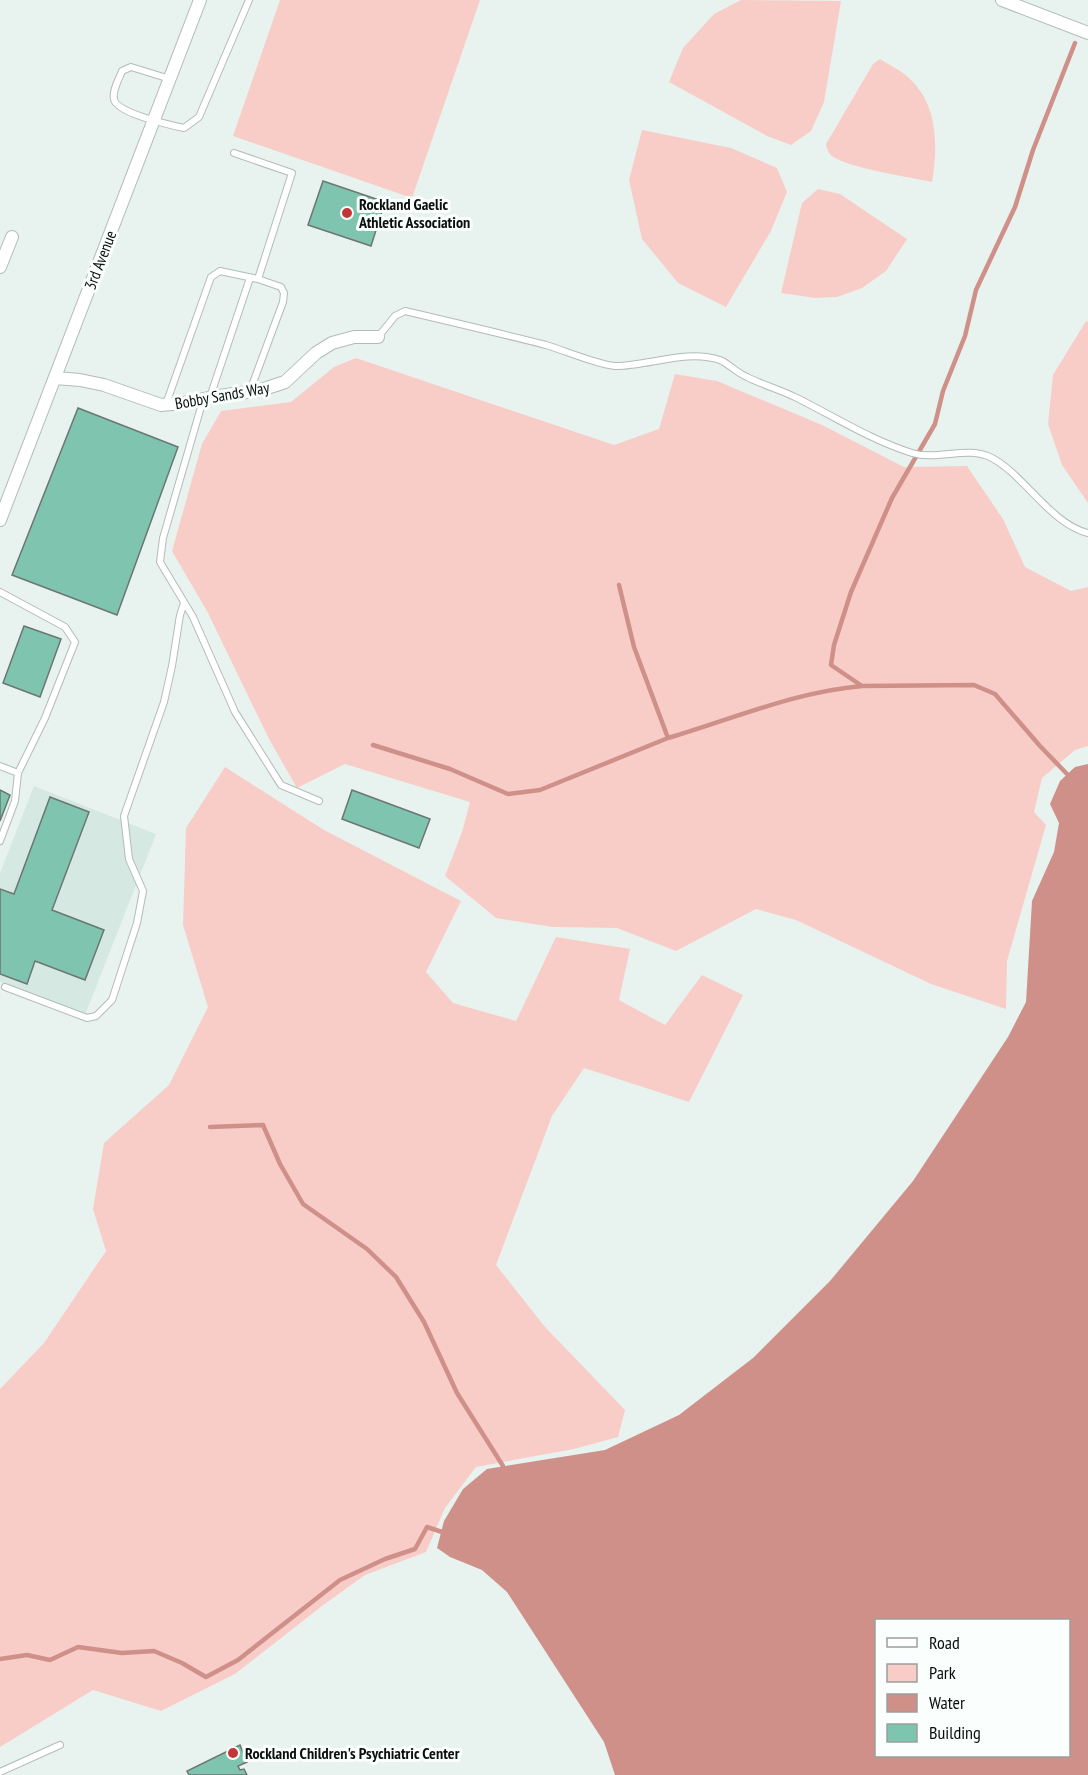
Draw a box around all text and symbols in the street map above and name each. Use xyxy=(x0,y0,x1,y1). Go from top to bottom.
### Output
place label: Rockland Gaelic Athletic Association xyxy=(358,194,470,232)
marker: Rockland Gaelic Athletic Association xyxy=(340,206,354,220)
street label: 3rd Avenue xyxy=(80,228,120,292)
street label: Bobby Sands Way xyxy=(173,377,271,413)
legend xyxy=(875,1619,1070,1757)
text: Road xyxy=(929,1631,960,1654)
text: Park xyxy=(929,1661,956,1684)
text: Water xyxy=(929,1691,965,1714)
text: Building xyxy=(929,1721,981,1744)
place label: Rockland Children's Psychiatric Center xyxy=(245,1743,460,1763)
marker: Rockland Children's Psychiatric Center xyxy=(226,1746,240,1760)

